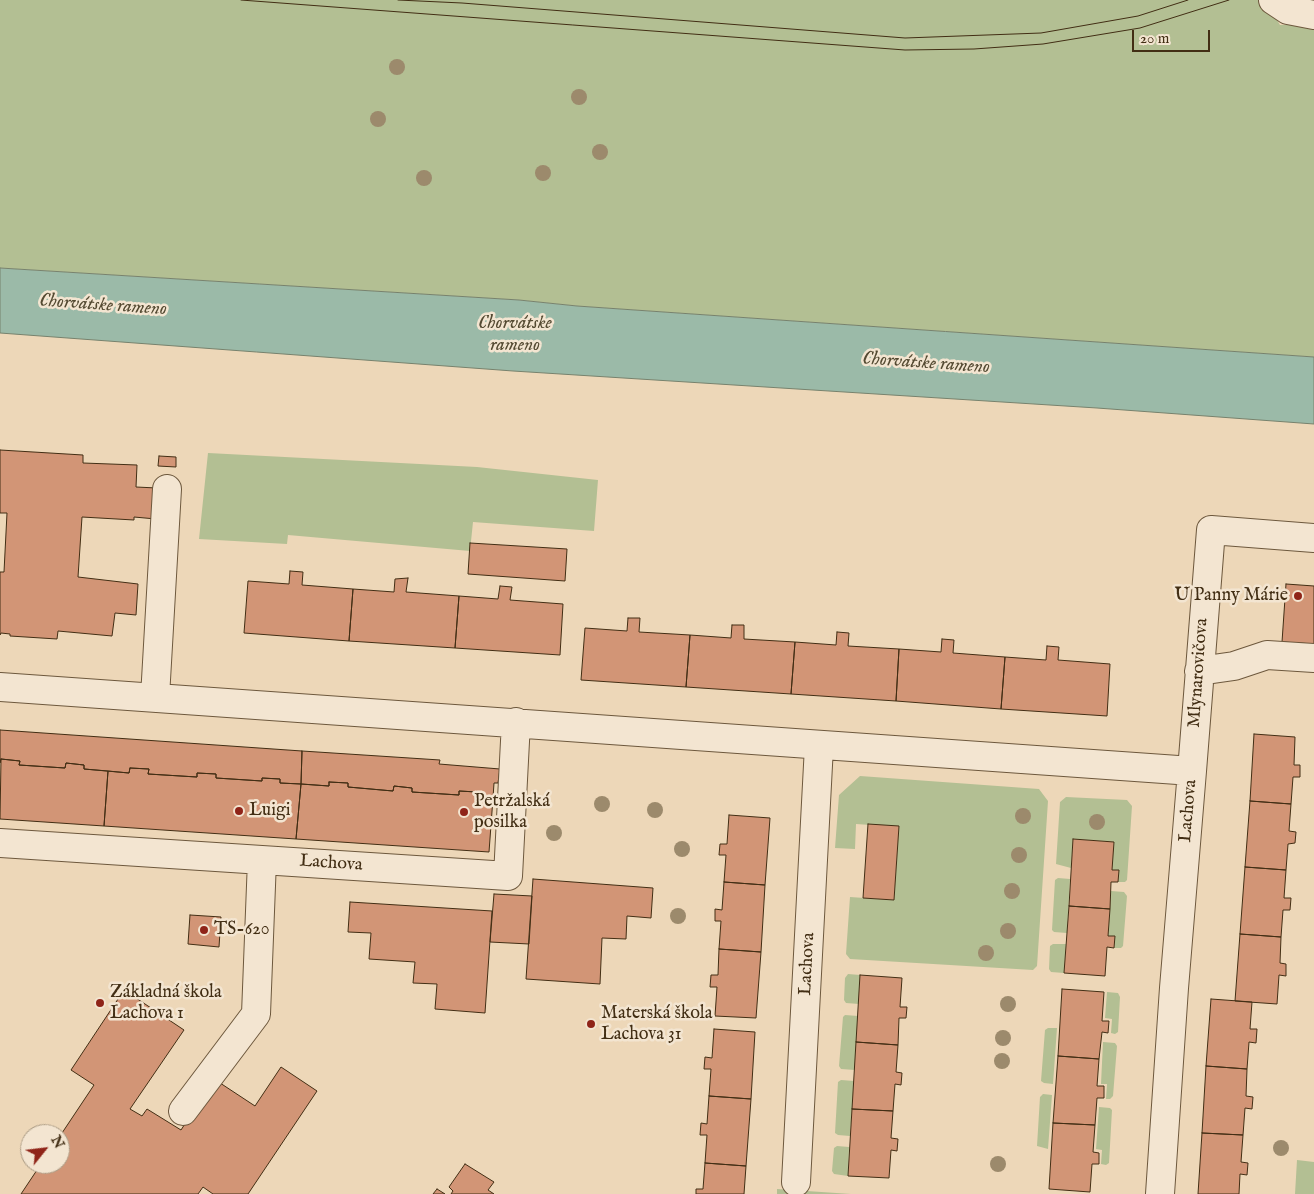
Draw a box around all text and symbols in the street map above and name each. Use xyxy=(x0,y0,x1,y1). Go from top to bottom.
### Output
scale bar xyxy=(1134,20,1212,52)
text: 20 m xyxy=(1140,29,1169,48)
water label: Chorvátske rameno xyxy=(39,290,167,322)
water label: Chorvátske rameno xyxy=(478,313,552,357)
water label: Chorvátske rameno xyxy=(862,348,990,380)
place label: U Panny Márie xyxy=(1175,585,1288,607)
marker: U Panny Márie xyxy=(1292,590,1304,602)
street label: Mlynarovičova xyxy=(1184,618,1214,728)
street label: Lachova xyxy=(1175,779,1203,843)
place label: Petržalská posilka xyxy=(474,791,550,834)
place label: Luigi xyxy=(249,800,291,822)
marker: Luigi xyxy=(233,805,245,817)
marker: Petržalská posilka xyxy=(458,806,470,818)
street label: Lachova xyxy=(299,851,363,877)
place label: TS-620 xyxy=(214,919,270,941)
marker: TS-620 xyxy=(198,924,210,936)
street label: Lachova xyxy=(796,932,820,996)
place label: Základná škola Lachova 1 xyxy=(110,982,222,1024)
marker: Základná škola Lachova 1 xyxy=(94,997,106,1009)
place label: Materská škola Lachova 31 xyxy=(601,1003,713,1046)
marker: Materská škola Lachova 31 xyxy=(585,1018,597,1030)
north arrow xyxy=(20,1124,70,1174)
text: N xyxy=(46,1133,68,1152)

